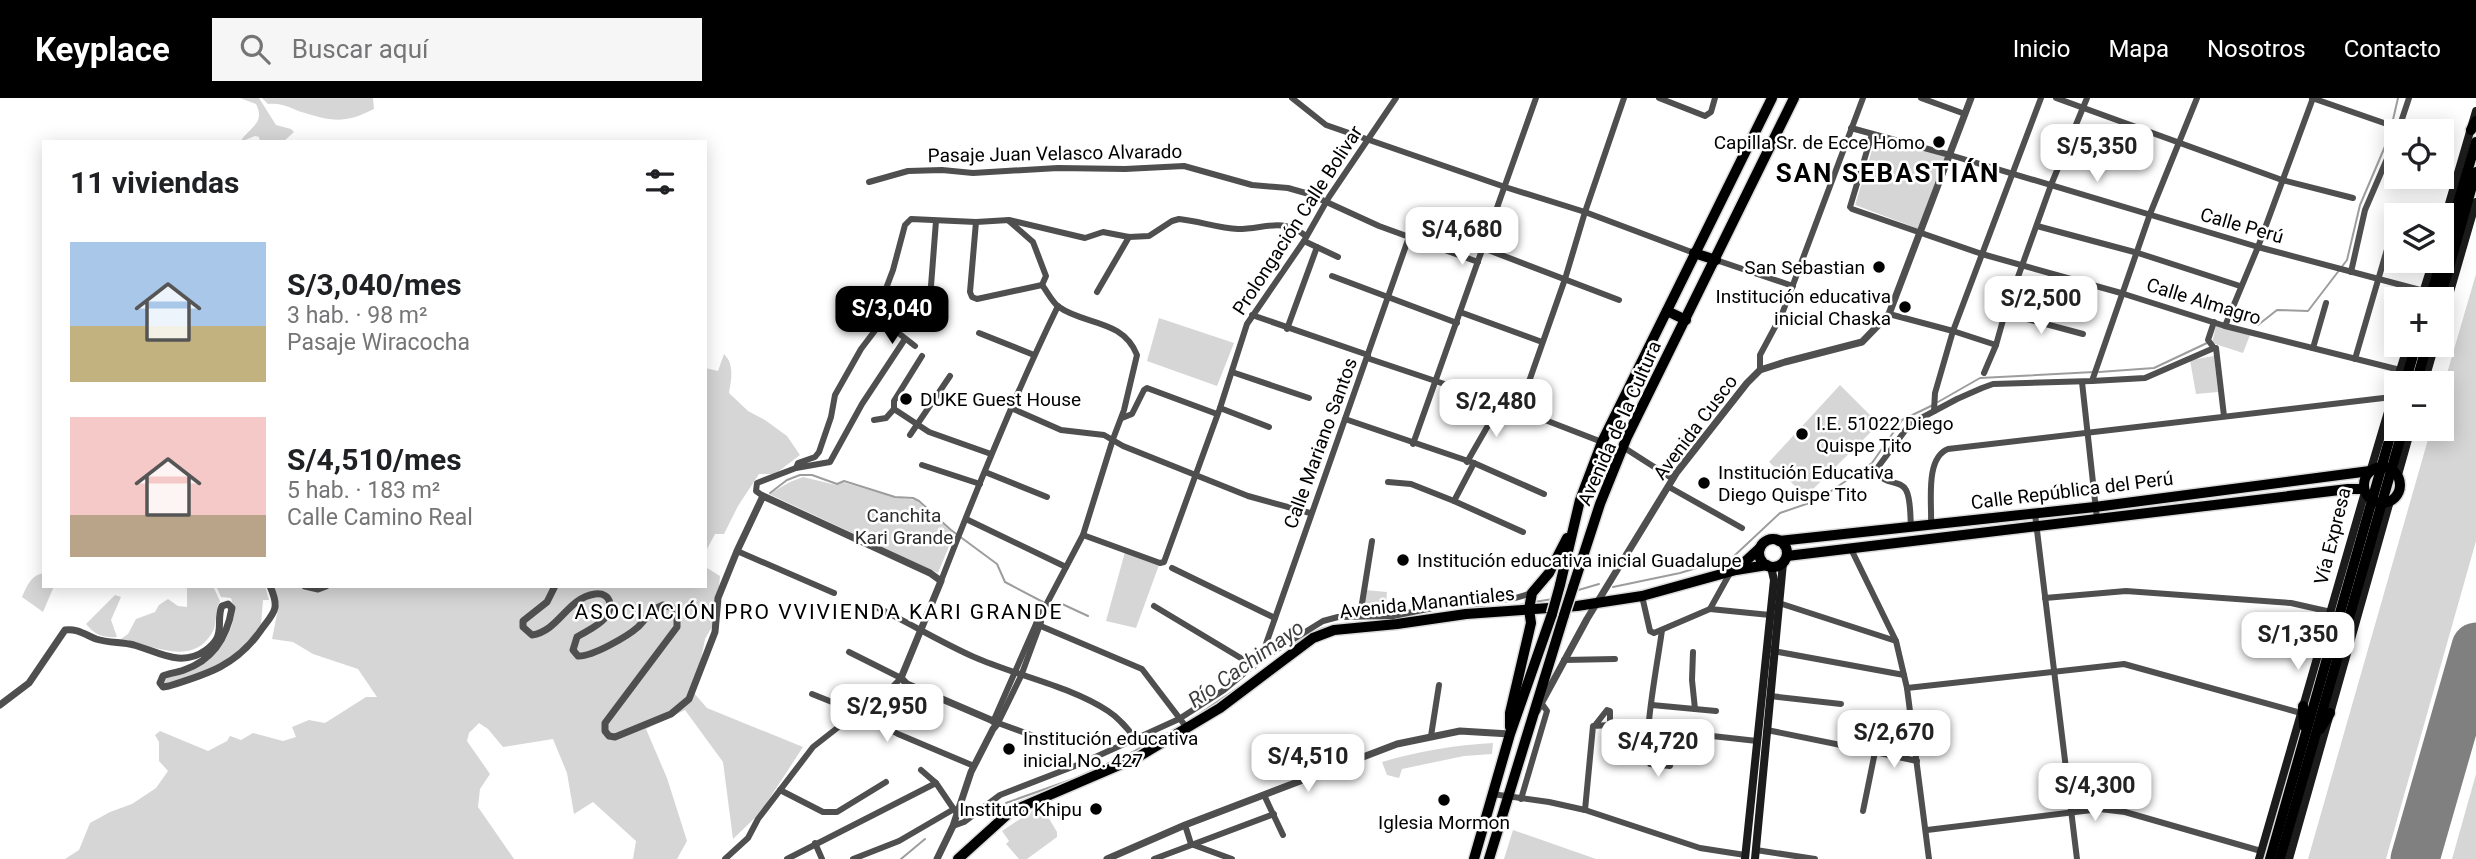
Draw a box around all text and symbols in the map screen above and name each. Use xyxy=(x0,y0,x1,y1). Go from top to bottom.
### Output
search box xyxy=(212,18,702,81)
text: Keyplace xyxy=(35,30,170,69)
icon: search xyxy=(236,30,274,68)
text: Buscar aquí xyxy=(292,34,428,64)
text: Inicio xyxy=(2013,35,2070,63)
text: Mapa xyxy=(2108,35,2169,63)
text: Nosotros xyxy=(2207,35,2306,63)
text: Contacto xyxy=(2344,35,2441,63)
map controls xyxy=(2384,119,2454,441)
button: locate xyxy=(2384,119,2454,189)
street label: Prolongación Calle Bolivar xyxy=(1228,121,1368,319)
pin: S/5,350 xyxy=(2032,125,2162,184)
place label: Capilla Sr. de Ecce Homo xyxy=(1714,131,1925,154)
text: S/5,350 xyxy=(2056,133,2138,160)
marker: Capilla Sr. de Ecce Homo xyxy=(1931,134,1947,150)
street label: Pasaje Juan Velasco Alvarado xyxy=(928,140,1182,167)
district label: SAN SEBASTIÁN xyxy=(1776,158,2000,188)
icon: filters xyxy=(641,163,679,201)
text: 11 viviendas xyxy=(70,165,240,200)
street label: Calle Perú xyxy=(2198,203,2286,248)
button: layers xyxy=(2384,203,2454,273)
pin: S/4,680 xyxy=(1397,208,1527,267)
text: S/4,680 xyxy=(1421,216,1503,243)
place label: San Sebastian xyxy=(1744,256,1865,279)
marker: San Sebastian xyxy=(1871,259,1887,275)
text: S/3,040/mes xyxy=(287,267,462,302)
icon: home xyxy=(126,270,210,354)
street label: Calle Almagro xyxy=(2144,273,2264,330)
pin: S/2,500 xyxy=(1976,276,2106,336)
place label: Institución educativa inicial Chaska xyxy=(1716,285,1891,330)
text: S/2,500 xyxy=(2000,285,2082,312)
pin: S/3,040 xyxy=(827,286,957,346)
button: + xyxy=(2384,287,2454,357)
text: S/3,040 xyxy=(851,295,933,322)
marker: Institución educativa inicial Chaska xyxy=(1897,299,1913,315)
text: 3 hab. · 98 m² xyxy=(287,302,427,329)
text: Pasaje Wiracocha xyxy=(287,329,470,356)
street label: Avenida de la Cultura xyxy=(1573,337,1666,509)
street label: Calle Mariano Santos xyxy=(1279,355,1362,532)
street label: Avenida Cusco xyxy=(1648,370,1742,484)
button: − xyxy=(2384,371,2454,441)
pin: S/2,480 xyxy=(1431,380,1561,439)
place label: DUKE Guest House xyxy=(920,388,1081,411)
text: S/2,480 xyxy=(1455,388,1537,415)
marker: DUKE Guest House xyxy=(898,391,914,407)
place label: I.E. 51022 Diego Quispe Tito xyxy=(1816,412,1953,457)
marker: I.E. 51022 Diego Quispe Tito xyxy=(1794,426,1810,442)
text: S/4,510/mes xyxy=(287,442,462,477)
icon: home xyxy=(126,445,210,529)
place label: Institución Educativa Diego Quispe Tito xyxy=(1718,461,1894,506)
street label: Calle República del Perú xyxy=(1970,467,2174,514)
marker: Institución Educativa Diego Quispe Tito xyxy=(1696,475,1712,491)
text: 5 hab. · 183 m² xyxy=(287,477,440,504)
street label: Vía Expresa xyxy=(2309,485,2356,587)
text: Calle Camino Real xyxy=(287,504,473,531)
park label: Canchita Kari Grande xyxy=(855,504,953,549)
place label: Institución educativa inicial Guadalupe xyxy=(1417,549,1742,572)
marker: Institución educativa inicial Guadalupe xyxy=(1395,552,1411,568)
street label: Avenida Manantiales xyxy=(1338,582,1516,623)
district label: ASOCIACIÓN PRO VVIVIENDA KARI GRANDE xyxy=(575,600,1063,624)
pin: S/1,350 xyxy=(2233,612,2363,672)
water label: Río Cachimayo xyxy=(1184,615,1308,713)
text: S/1,350 xyxy=(2257,621,2339,648)
pin: S/2,950 xyxy=(822,684,952,744)
text: S/2,950 xyxy=(846,693,928,720)
pin: S/2,670 xyxy=(1829,710,1959,770)
text: S/2,670 xyxy=(1853,719,1935,746)
pin: S/4,720 xyxy=(1593,720,1723,779)
place label: Institución educativa inicial No. 427 xyxy=(1023,727,1198,772)
text: S/4,720 xyxy=(1617,728,1699,755)
pin: S/4,510 xyxy=(1243,734,1373,794)
marker: Institución educativa inicial No. 427 xyxy=(1001,741,1017,757)
text: S/4,510 xyxy=(1267,743,1349,770)
pin: S/4,300 xyxy=(2030,764,2160,823)
text: S/4,300 xyxy=(2054,772,2136,799)
marker: Iglesia Mormon xyxy=(1436,792,1452,808)
place label: Instituto Khipu xyxy=(959,798,1082,821)
marker: Instituto Khipu xyxy=(1088,801,1104,817)
place label: Iglesia Mormon xyxy=(1378,811,1510,834)

